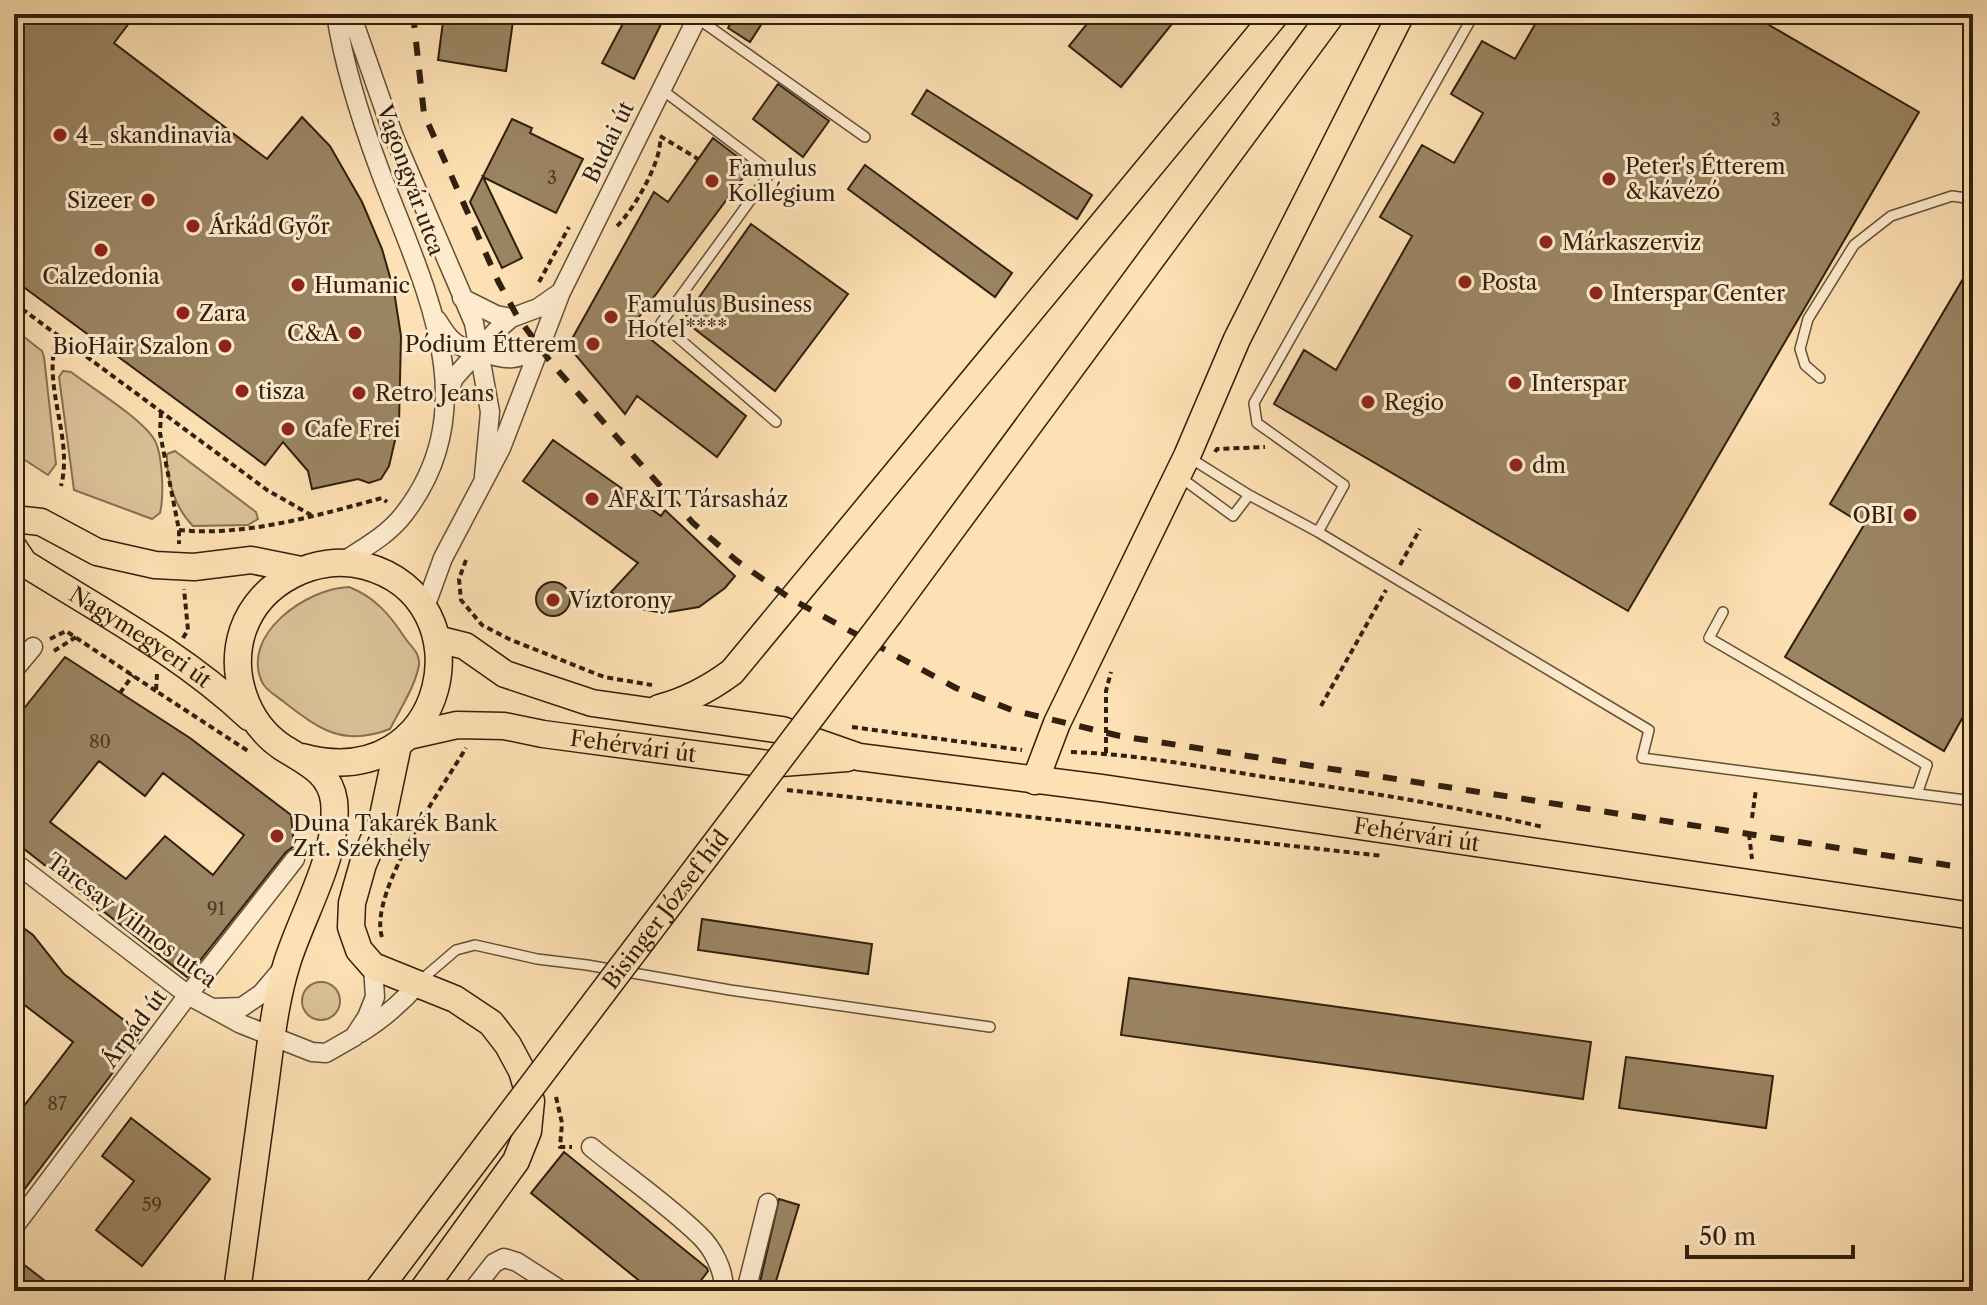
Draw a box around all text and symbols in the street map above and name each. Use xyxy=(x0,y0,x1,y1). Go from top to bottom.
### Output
street label: Budai út xyxy=(577,97,640,187)
street label: Vagongyár utca xyxy=(370,100,450,260)
house number: 3 xyxy=(1771,109,1781,131)
place label: 4_ skandinavia xyxy=(76,122,232,149)
marker: 4_ skandinavia xyxy=(51,126,69,144)
place label: Peter's Étterem & kávézó xyxy=(1625,152,1786,205)
place label: Famulus Kollégium xyxy=(728,155,836,207)
house number: 3 xyxy=(547,167,557,189)
marker: Peter's Étterem & kávézó xyxy=(1600,170,1618,188)
marker: Famulus Kollégium xyxy=(703,172,721,190)
place label: Sizeer xyxy=(67,187,132,214)
marker: Sizeer xyxy=(139,191,157,209)
place label: Árkád Győr xyxy=(208,212,330,240)
marker: Árkád Győr xyxy=(184,217,202,235)
place label: Márkaszerviz xyxy=(1562,229,1701,256)
marker: Márkaszerviz xyxy=(1537,233,1555,251)
marker: Calzedonia xyxy=(92,241,110,259)
place label: Calzedonia xyxy=(42,263,160,290)
place label: Posta xyxy=(1481,269,1538,296)
place label: Humanic xyxy=(314,272,410,299)
marker: Posta xyxy=(1456,273,1474,291)
marker: Humanic xyxy=(289,276,307,294)
place label: Interspar Center xyxy=(1612,280,1785,307)
marker: Interspar Center xyxy=(1587,284,1605,302)
place label: Famulus Business Hotel**** xyxy=(627,291,812,343)
place label: Zara xyxy=(199,300,247,327)
marker: Zara xyxy=(174,304,192,322)
marker: Famulus Business Hotel**** xyxy=(602,308,620,326)
place label: C&A xyxy=(287,320,340,347)
marker: C&A xyxy=(346,324,364,342)
place label: Pódium Étterem xyxy=(405,330,578,358)
place label: BioHair Szalon xyxy=(53,333,209,360)
marker: Pódium Étterem xyxy=(584,335,602,353)
marker: BioHair Szalon xyxy=(216,337,234,355)
place label: Interspar xyxy=(1531,370,1626,397)
marker: Interspar xyxy=(1506,374,1524,392)
place label: tisza xyxy=(258,378,305,405)
place label: Retro Jeans xyxy=(375,380,494,407)
marker: tisza xyxy=(233,382,251,400)
marker: Retro Jeans xyxy=(350,384,368,402)
place label: Regio xyxy=(1384,389,1444,416)
marker: Regio xyxy=(1359,393,1377,411)
place label: Cafe Frei xyxy=(304,416,401,443)
marker: Cafe Frei xyxy=(279,420,297,438)
place label: dm xyxy=(1532,452,1566,479)
marker: dm xyxy=(1507,456,1525,474)
place label: AF&IT Társasház xyxy=(607,486,788,513)
marker: AF&IT Társasház xyxy=(583,490,601,508)
place label: OBI xyxy=(1852,502,1894,529)
marker: OBI xyxy=(1901,506,1919,524)
street label: Nagymegyeri út xyxy=(64,581,217,694)
place label: Víztorony xyxy=(568,587,673,614)
marker: Víztorony xyxy=(544,591,562,609)
street label: Fehérvári út xyxy=(568,725,698,768)
house number: 80 xyxy=(89,731,111,753)
place label: Duna Takarék Bank Zrt. Székhely xyxy=(293,810,499,862)
street label: Fehérvári út xyxy=(1352,812,1482,857)
street label: Bisinger József híd xyxy=(597,825,735,995)
marker: Duna Takarék Bank Zrt. Székhely xyxy=(268,827,286,845)
street label: Tarcsay Vilmos utca xyxy=(41,847,223,994)
house number: 91 xyxy=(207,898,225,920)
street label: Árpád út xyxy=(95,983,173,1074)
house number: 87 xyxy=(47,1093,67,1115)
house number: 59 xyxy=(142,1194,162,1216)
scale bar xyxy=(1687,1209,1853,1259)
text: 50 m xyxy=(1699,1222,1756,1251)

